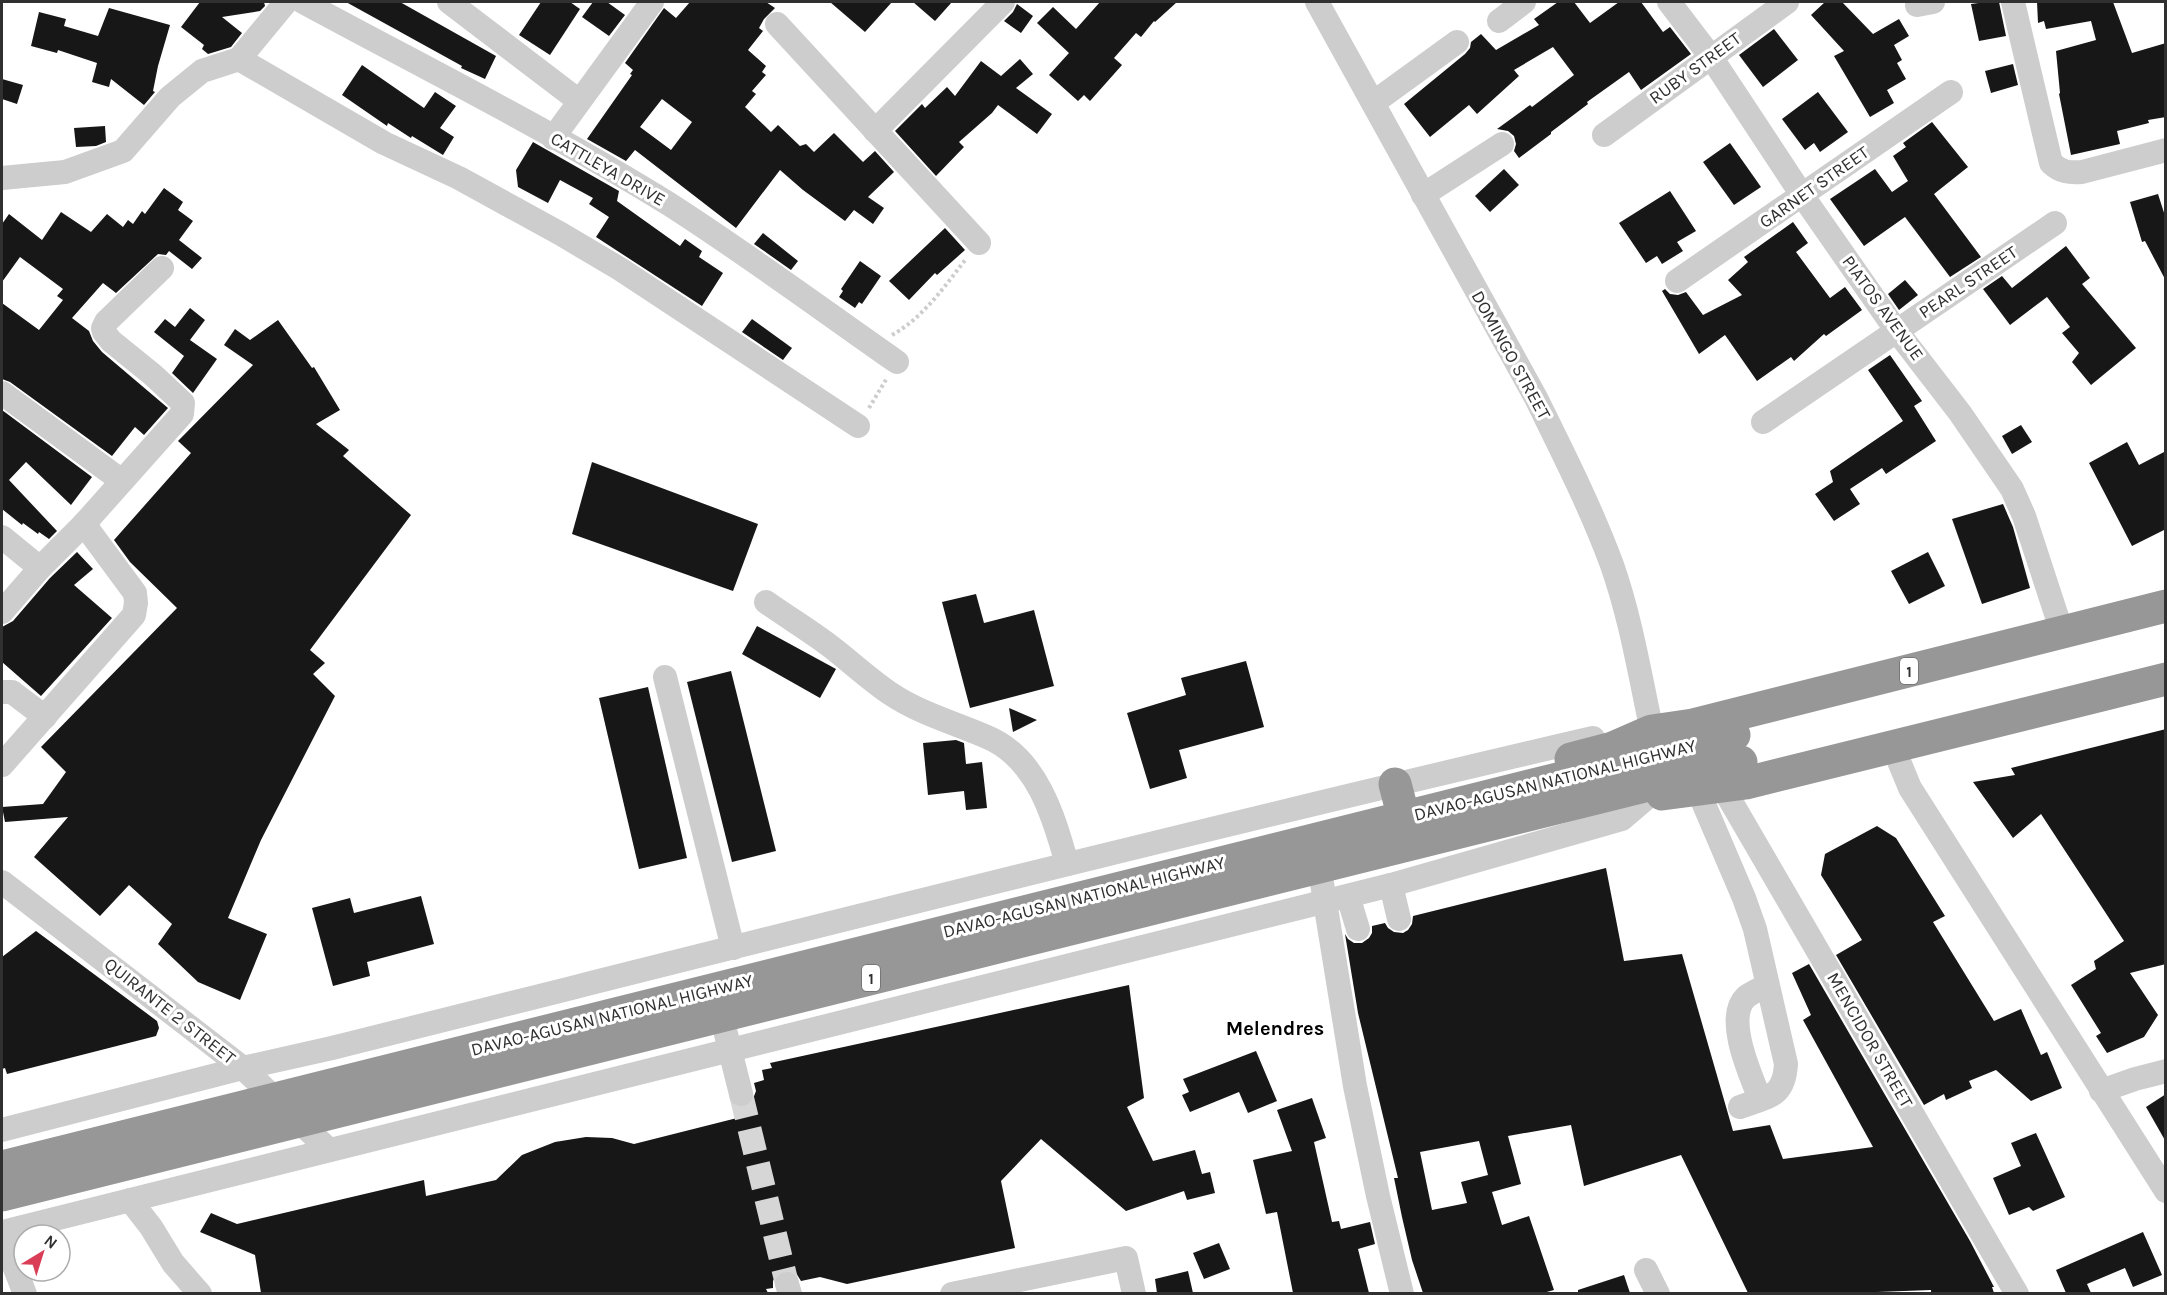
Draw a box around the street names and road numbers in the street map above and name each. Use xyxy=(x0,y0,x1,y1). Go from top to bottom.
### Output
street label: RUBY STREET xyxy=(1645,27,1745,109)
street label: CATTLEYA DRIVE xyxy=(547,127,669,211)
street label: GARNET STREET xyxy=(1755,141,1873,233)
street label: PEARL STREET xyxy=(1914,241,2022,323)
street label: PIATOS AVENUE xyxy=(1837,251,1929,365)
street label: DOMINGO STREET xyxy=(1467,287,1555,423)
road number: 1 xyxy=(1900,658,1918,684)
street label: DAVAO-AGUSAN NATIONAL HIGHWAY xyxy=(1412,734,1698,826)
street label: DAVAO-AGUSAN NATIONAL HIGHWAY xyxy=(941,851,1227,943)
street label: QUIRANTE 2 STREET xyxy=(100,953,240,1069)
road number: 1 xyxy=(862,965,880,991)
street label: MENCIDOR STREET xyxy=(1822,968,1918,1112)
street label: DAVAO-AGUSAN NATIONAL HIGHWAY xyxy=(469,969,755,1061)

